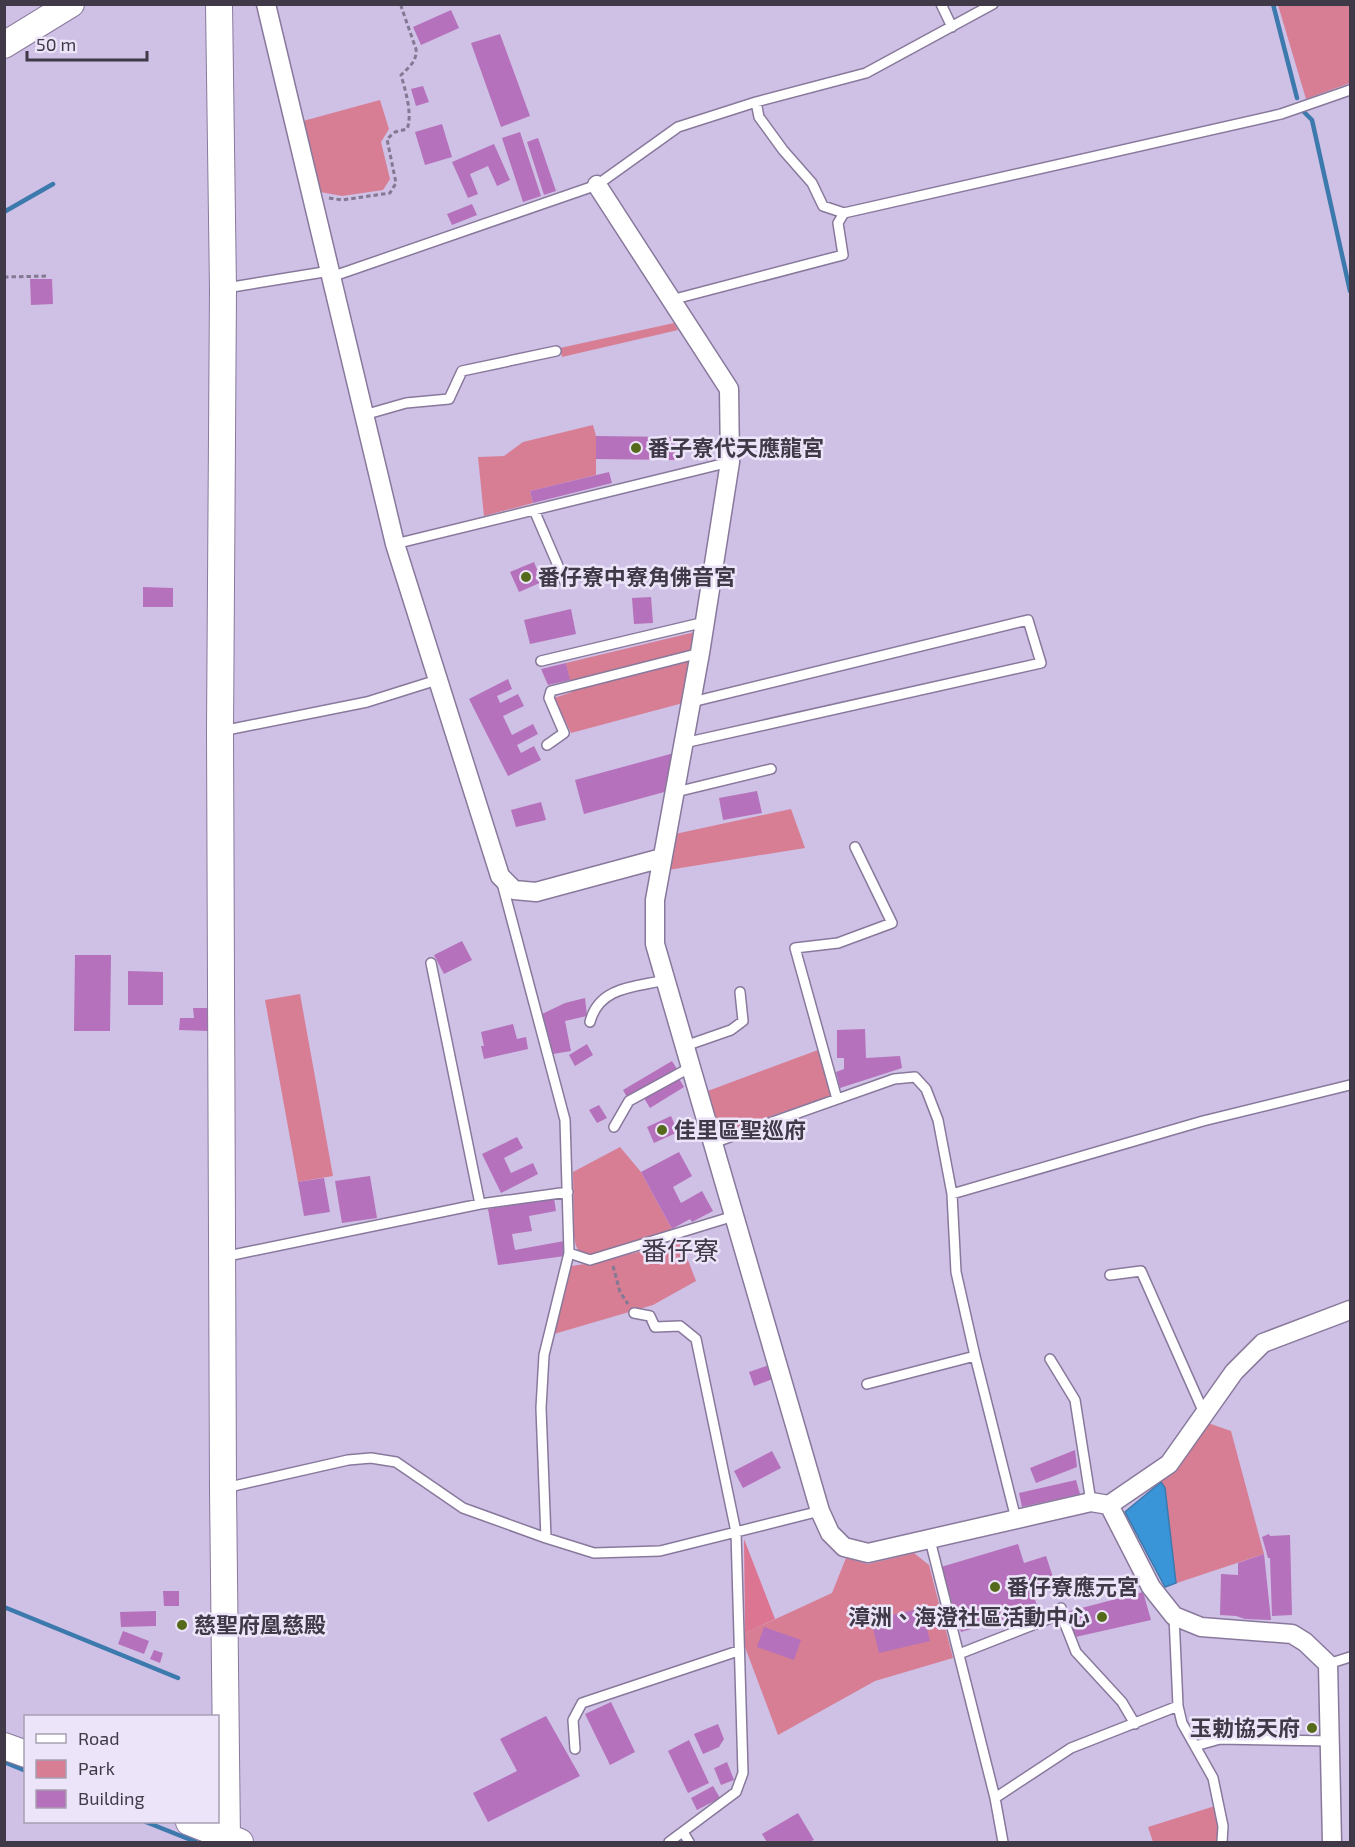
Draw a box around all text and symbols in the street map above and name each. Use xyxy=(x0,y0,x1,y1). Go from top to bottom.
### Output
scale bar xyxy=(27,24,147,62)
text: 50 m xyxy=(36,33,76,55)
place label: 番子寮代天應龍宮 xyxy=(648,434,824,460)
marker: 番子寮代天應龍宮 xyxy=(629,441,643,455)
place label: 番仔寮中寮角佛音宮 xyxy=(538,563,736,589)
marker: 番仔寮中寮角佛音宮 xyxy=(519,570,533,584)
place label: 佳里區聖巡府 xyxy=(674,1116,806,1142)
marker: 佳里區聖巡府 xyxy=(655,1123,669,1137)
district label: 番仔寮 xyxy=(641,1234,719,1265)
place label: 番仔寮應元宮 xyxy=(1007,1573,1139,1599)
marker: 番仔寮應元宮 xyxy=(988,1580,1002,1594)
place label: 漳洲、海澄社區活動中心 xyxy=(848,1603,1090,1629)
marker: 漳洲、海澄社區活動中心 xyxy=(1095,1610,1109,1624)
place label: 慈聖府凰慈殿 xyxy=(194,1611,326,1637)
marker: 慈聖府凰慈殿 xyxy=(175,1618,189,1632)
place label: 玉勅協天府 xyxy=(1190,1714,1300,1740)
legend xyxy=(24,1715,219,1823)
marker: 玉勅協天府 xyxy=(1305,1721,1319,1735)
text: Road xyxy=(78,1727,119,1749)
text: Park xyxy=(78,1757,115,1779)
text: Building xyxy=(78,1787,145,1809)

